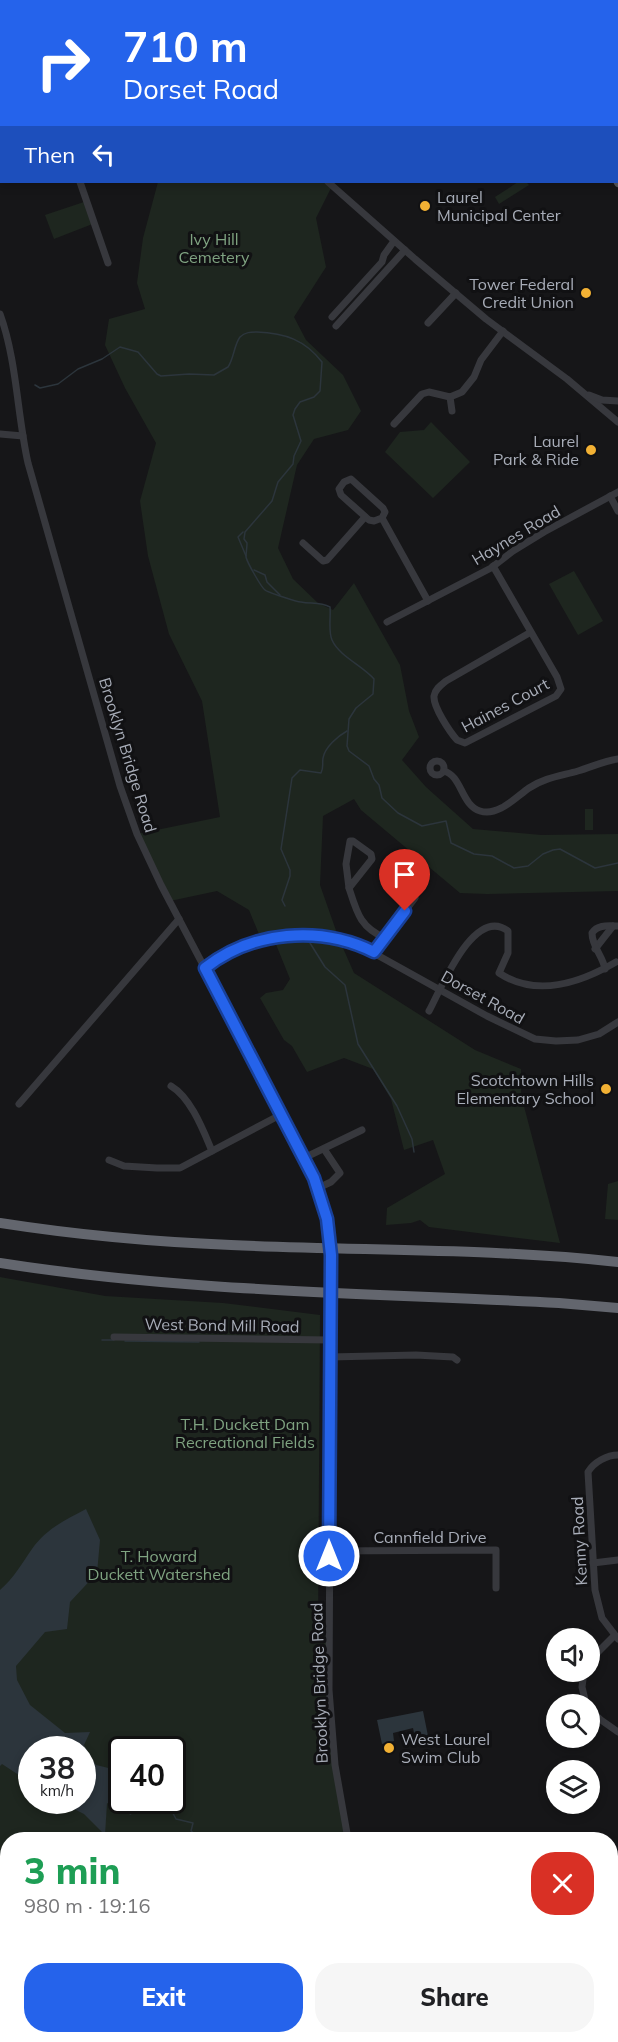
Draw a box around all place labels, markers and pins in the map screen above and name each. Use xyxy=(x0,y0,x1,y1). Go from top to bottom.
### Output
place label: Laurel Municipal Center xyxy=(437,187,561,225)
marker: Laurel Municipal Center xyxy=(418,199,432,213)
place label: Tower Federal Credit Union xyxy=(469,274,574,312)
marker: Tower Federal Credit Union xyxy=(579,286,593,300)
place label: Laurel Park & Ride xyxy=(493,431,579,469)
marker: Laurel Park & Ride xyxy=(584,443,598,457)
pin xyxy=(379,849,430,911)
place label: Scotchtown Hills Elementary School xyxy=(456,1070,594,1108)
marker: Scotchtown Hills Elementary School xyxy=(599,1082,613,1096)
place label: West Laurel Swim Club xyxy=(401,1729,490,1767)
marker: West Laurel Swim Club xyxy=(382,1741,396,1755)

